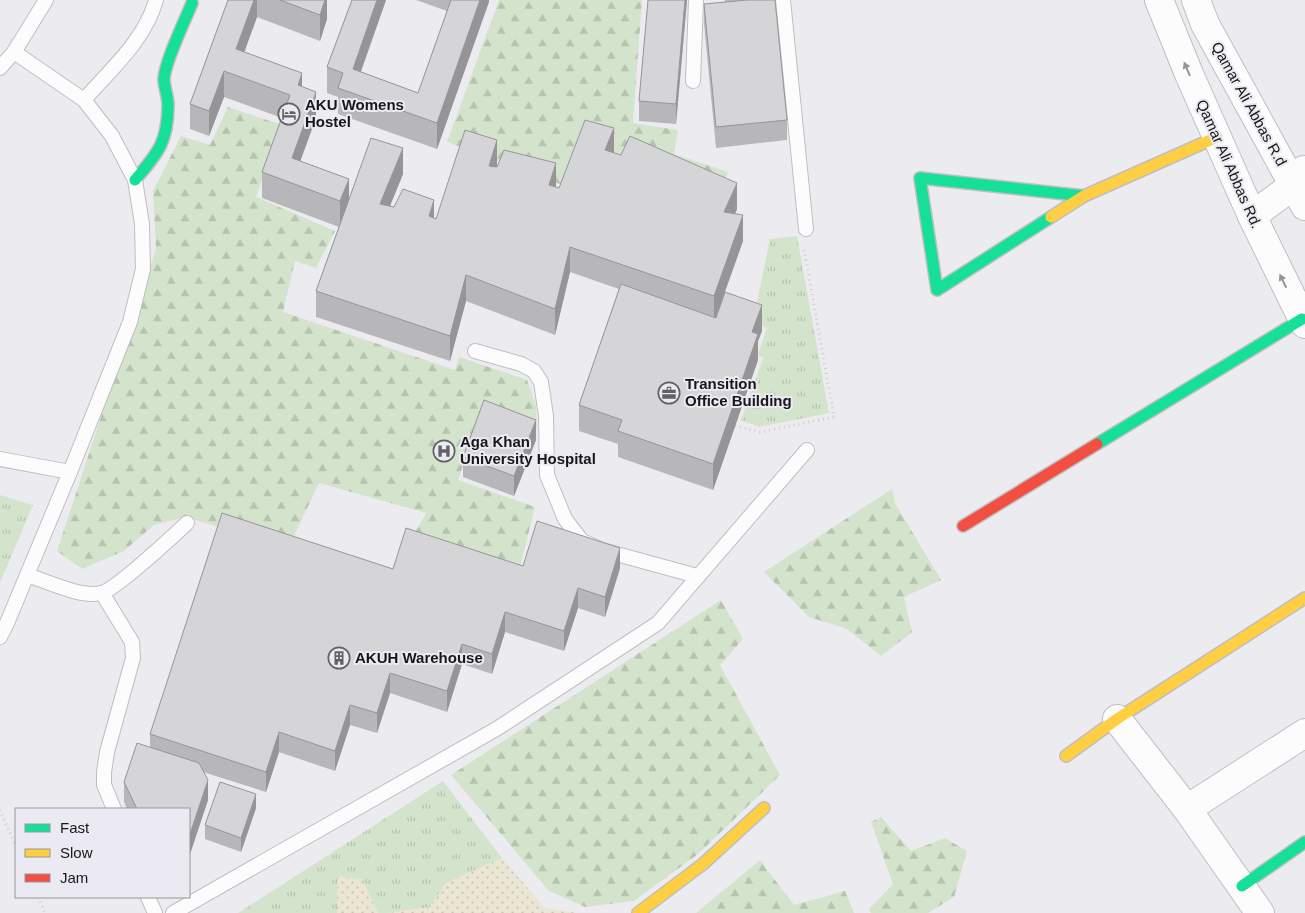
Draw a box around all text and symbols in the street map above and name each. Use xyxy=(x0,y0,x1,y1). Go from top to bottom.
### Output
street label: Qamar Ali Abbas R.d xyxy=(1208,39,1291,169)
one-way arrow xyxy=(1183,61,1191,76)
place label: AKU Womens Hostel xyxy=(305,96,404,130)
street label: Qamar Ali Abbas Rd. xyxy=(1193,97,1266,231)
hotel icon: AKU Womens Hostel xyxy=(277,102,301,126)
one-way arrow xyxy=(1279,274,1287,288)
place label: Transition Office Building xyxy=(685,375,792,409)
office icon: Transition Office Building xyxy=(657,381,681,405)
place label: Aga Khan University Hospital xyxy=(460,433,596,467)
hospital icon: Aga Khan University Hospital xyxy=(432,439,456,463)
building icon: AKUH Warehouse xyxy=(327,646,351,670)
place label: AKUH Warehouse xyxy=(355,649,483,666)
legend xyxy=(15,808,190,898)
text: Fast xyxy=(60,819,90,836)
text: Slow xyxy=(60,844,93,861)
text: Jam xyxy=(60,869,88,886)

